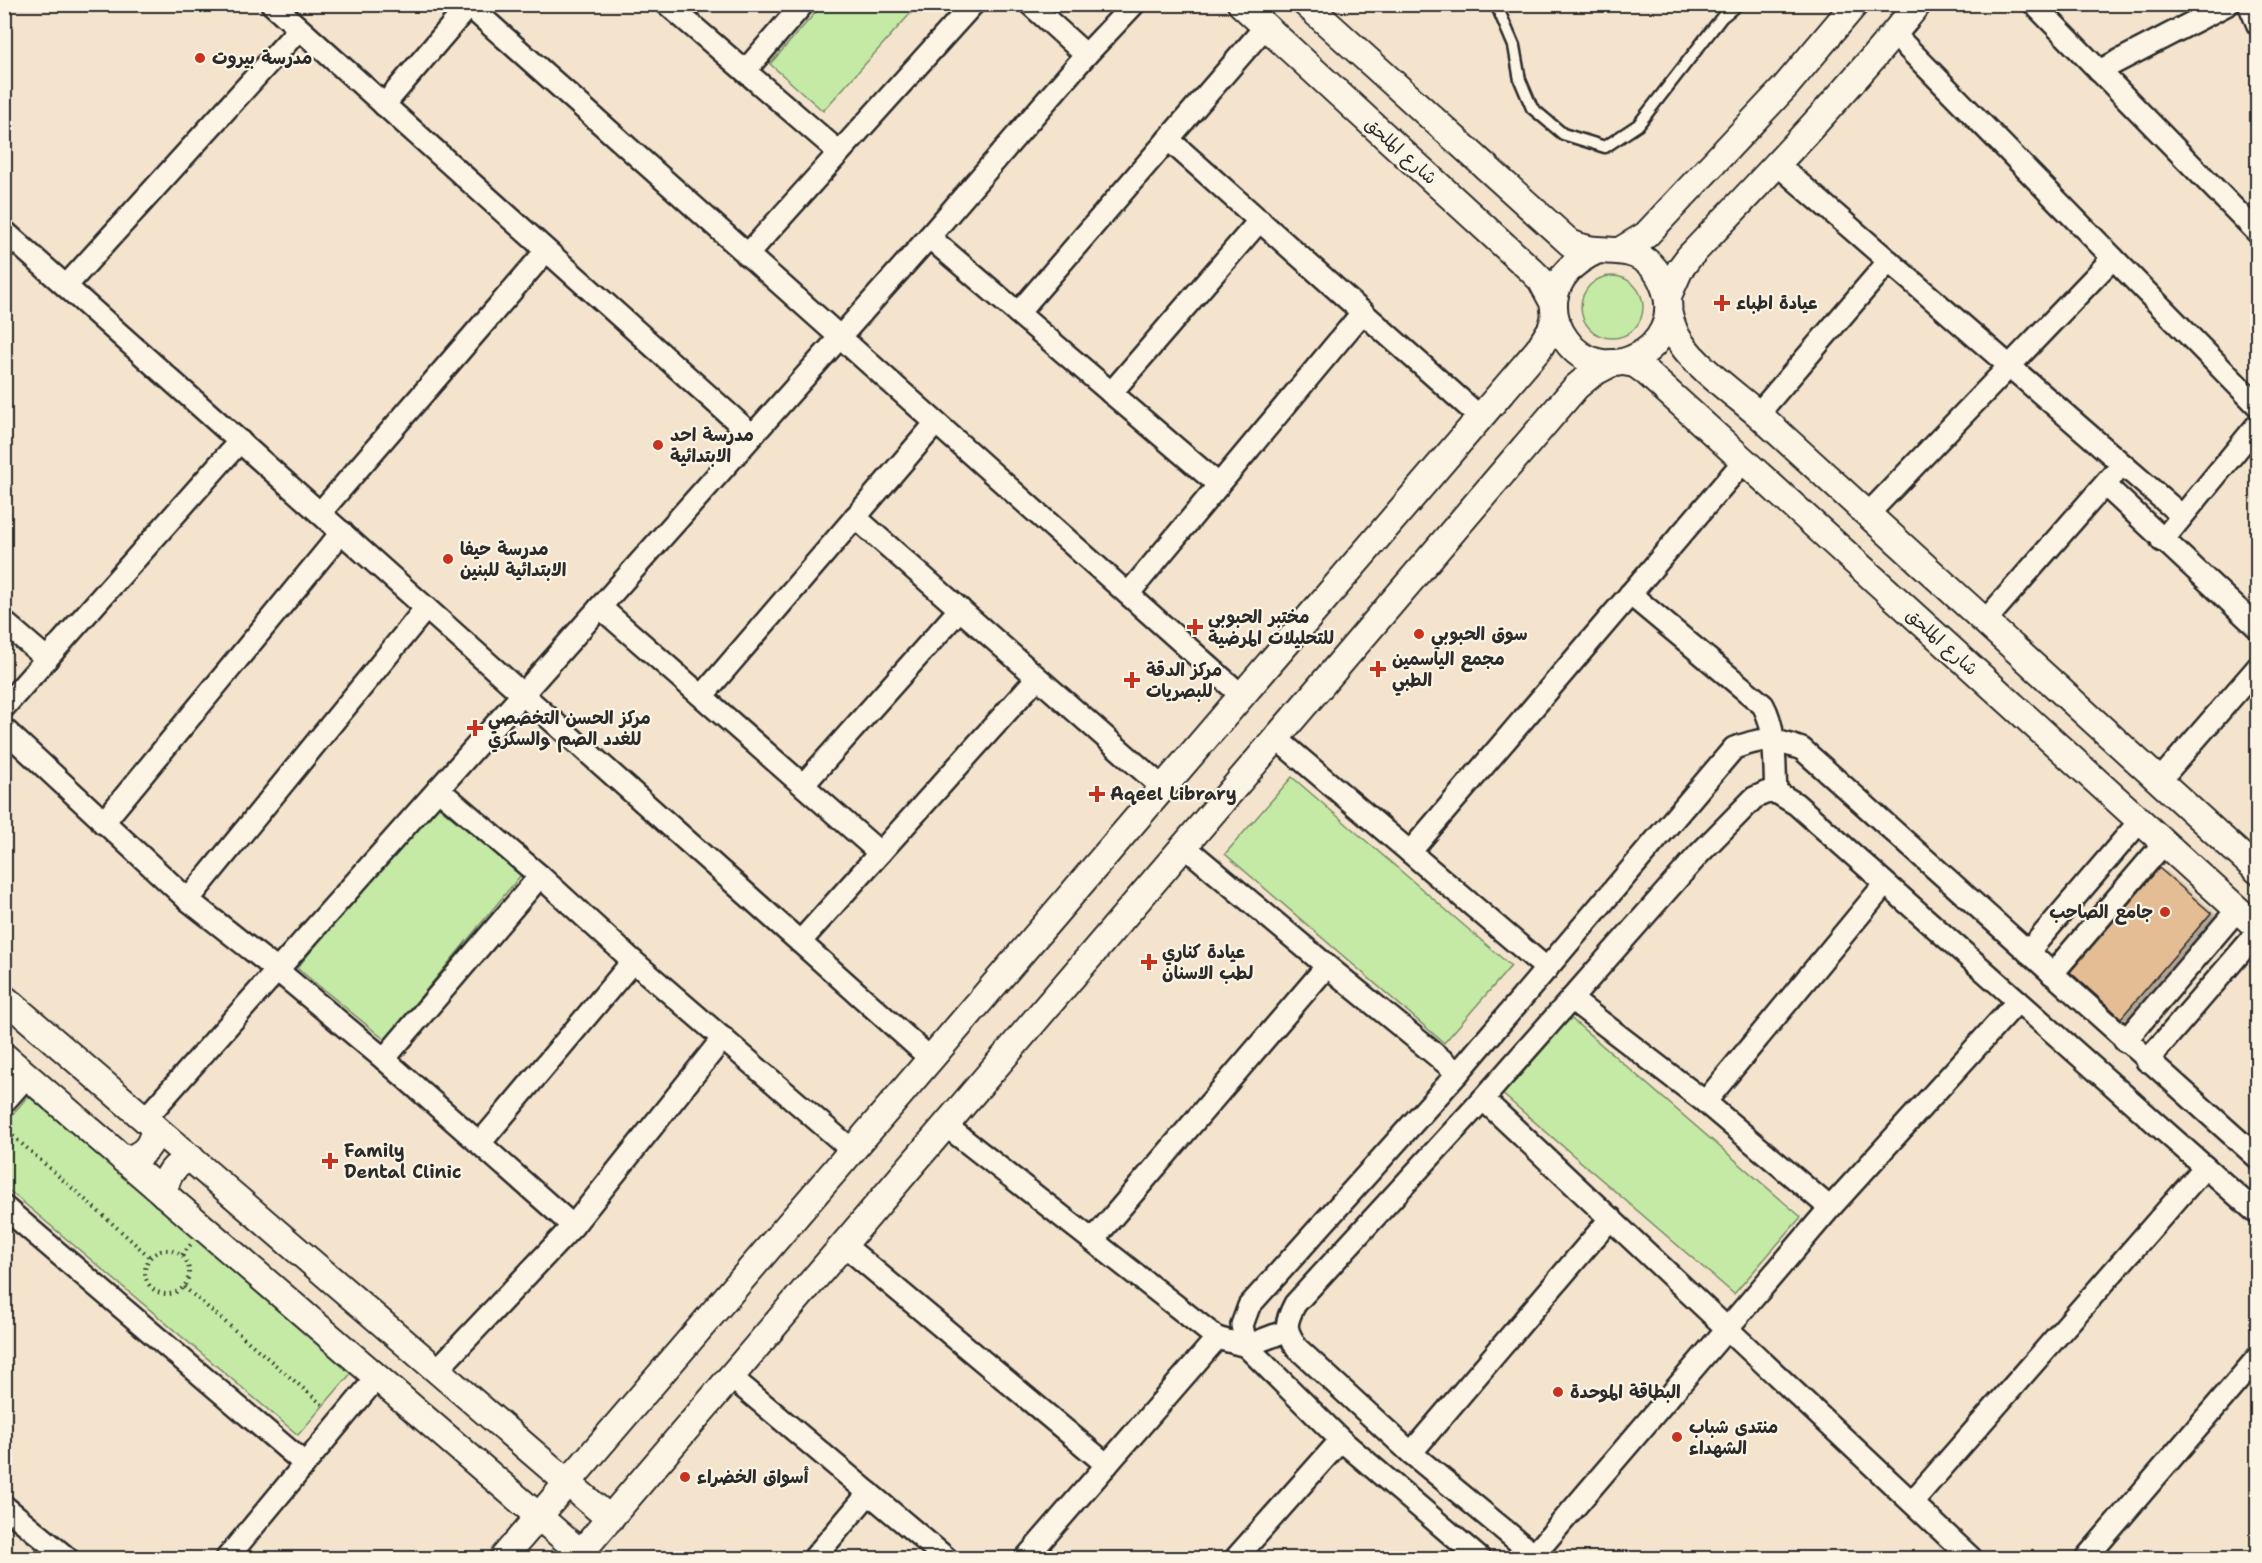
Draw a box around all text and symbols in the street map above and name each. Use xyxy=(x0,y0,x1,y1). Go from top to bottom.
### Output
place label: مدرسة بيروت xyxy=(212,46,313,70)
marker: مدرسة بيروت xyxy=(193,51,207,65)
street label: شارع الملحق xyxy=(1360,112,1442,190)
place label: عيادة اطباء xyxy=(1736,291,1818,315)
marker: عيادة اطباء xyxy=(1713,294,1731,312)
place label: مدرسة احد الابتدائية xyxy=(670,423,754,468)
marker: مدرسة احد الابتدائية xyxy=(651,438,665,452)
place label: مدرسة حيفا الابتدائية للبنين xyxy=(460,537,566,582)
marker: مدرسة حيفا الابتدائية للبنين xyxy=(441,552,455,566)
street label: شارع الملحق xyxy=(1901,603,1983,681)
place label: مختبر الحبوبي للتحليلات المرضية xyxy=(1208,605,1334,650)
marker: مختبر الحبوبي للتحليلات المرضية xyxy=(1186,618,1204,636)
place label: سوق الحبوبي xyxy=(1431,622,1528,650)
marker: سوق الحبوبي xyxy=(1412,627,1426,641)
place label: مجمع الياسمين الطبي xyxy=(1392,647,1505,696)
place label: مركز الدقة للبصريات xyxy=(1146,658,1222,703)
marker: مجمع الياسمين الطبي xyxy=(1369,660,1387,678)
marker: مركز الدقة للبصريات xyxy=(1123,671,1141,689)
place label: مركز الحسن التخصصي للغدد الصم والسكري xyxy=(488,706,651,753)
marker: مركز الحسن التخصصي للغدد الصم والسكري xyxy=(466,719,484,737)
place label: Aqeel Library xyxy=(1110,782,1237,806)
marker: Aqeel Library xyxy=(1088,785,1106,803)
place label: جامع الصاحب xyxy=(2049,900,2153,925)
marker: جامع الصاحب xyxy=(2158,905,2172,919)
place label: عيادة كناري لطب الاسنان xyxy=(1162,940,1253,985)
marker: عيادة كناري لطب الاسنان xyxy=(1140,953,1158,971)
place label: Family Dental Clinic xyxy=(344,1139,462,1184)
marker: Family Dental Clinic xyxy=(321,1152,339,1170)
place label: البطاقة الموحدة xyxy=(1570,1380,1681,1404)
marker: البطاقة الموحدة xyxy=(1551,1385,1565,1399)
place label: منتدى شباب الشهداء xyxy=(1689,1415,1778,1460)
marker: منتدى شباب الشهداء xyxy=(1670,1430,1684,1444)
place label: أسواق الخضراء xyxy=(697,1465,809,1489)
marker: أسواق الخضراء xyxy=(678,1470,692,1484)

